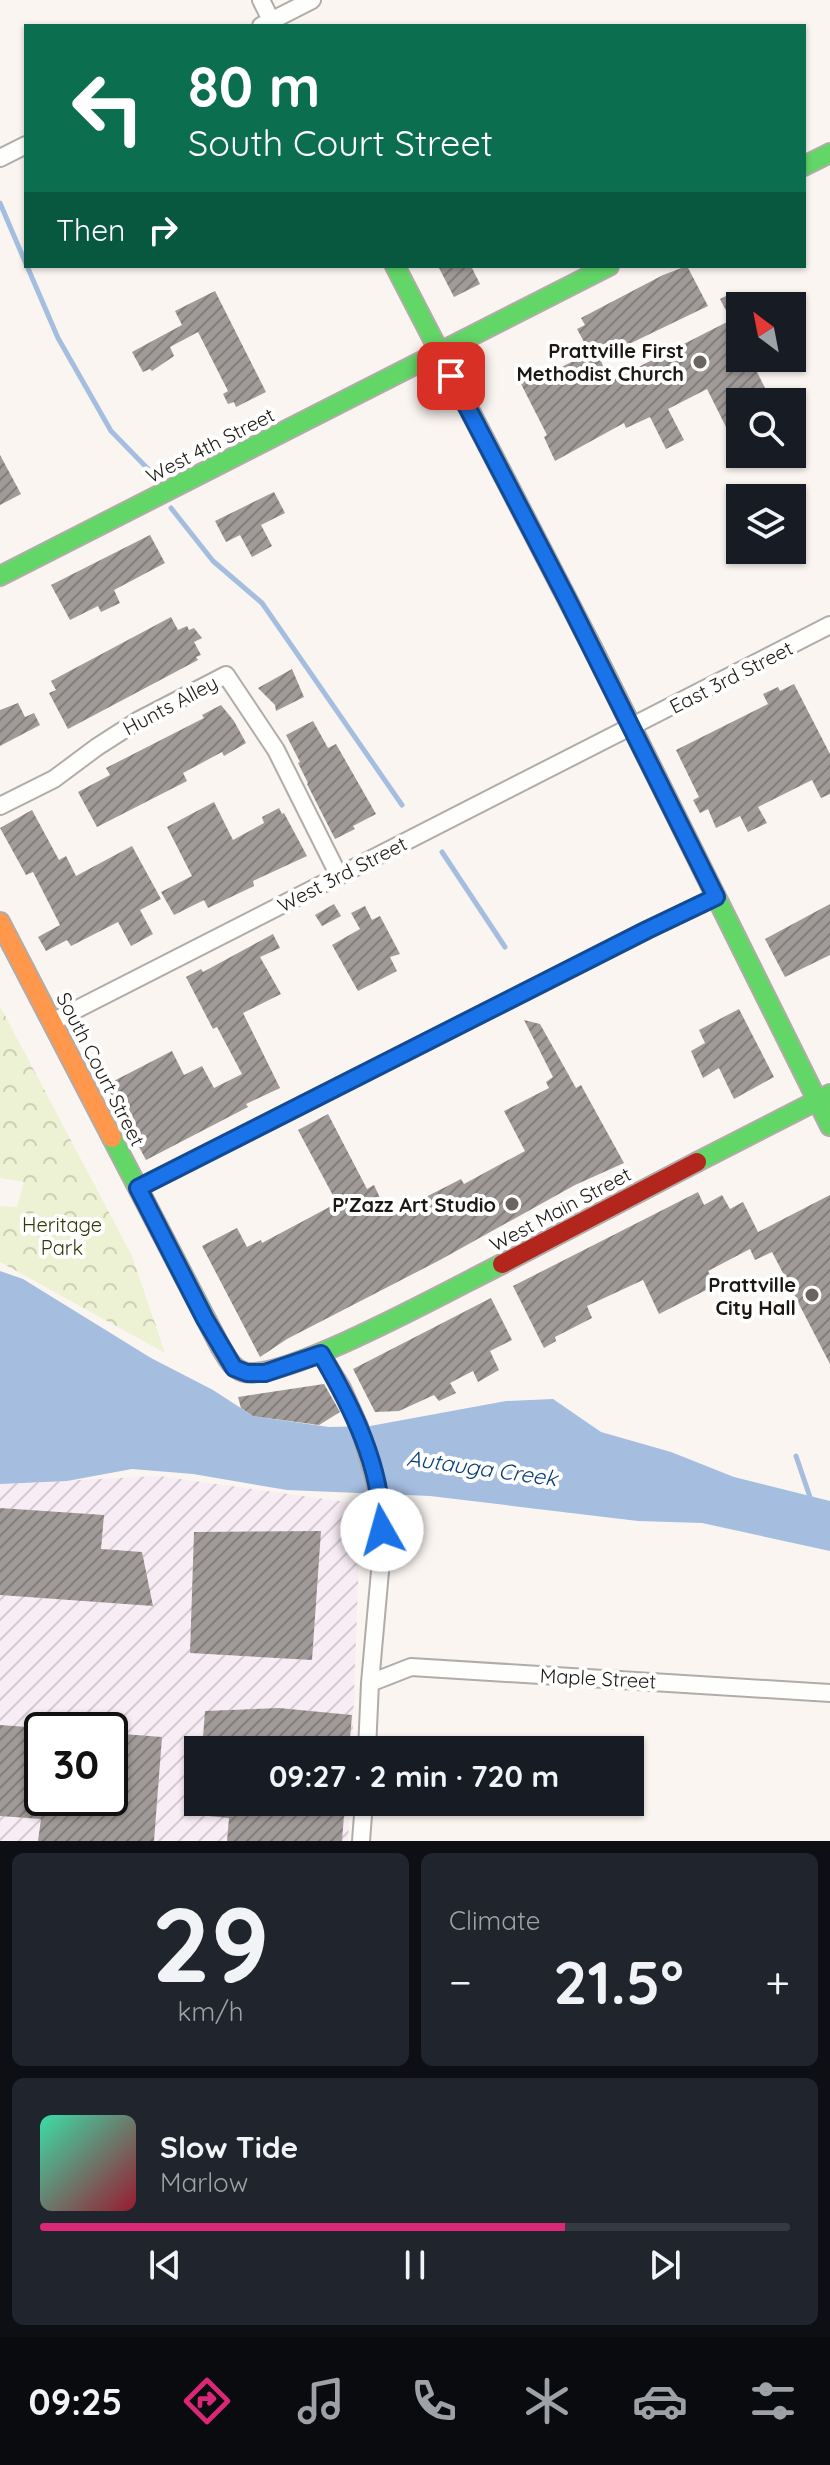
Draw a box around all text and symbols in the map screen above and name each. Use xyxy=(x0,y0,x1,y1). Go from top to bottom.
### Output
text: 80 m xyxy=(188,51,320,121)
icon: left xyxy=(56,56,160,160)
text: South Court Street xyxy=(188,120,493,165)
icon: right xyxy=(141,208,185,252)
text: Then xyxy=(56,211,125,249)
north arrow xyxy=(726,292,806,372)
map controls xyxy=(726,292,806,564)
place label: Prattville First Methodist Church xyxy=(516,338,684,386)
pin xyxy=(417,342,485,410)
marker: Prattville First Methodist Church xyxy=(691,353,709,371)
icon: arrive xyxy=(429,354,473,398)
button: search xyxy=(726,388,806,468)
street label: West 4th Street xyxy=(142,402,279,488)
button: layers xyxy=(726,484,806,564)
street label: East 3rd Street xyxy=(665,635,797,719)
street label: Hunts Alley xyxy=(118,670,222,740)
street label: West 3rd Street xyxy=(273,831,411,917)
street label: South Court Street xyxy=(51,988,151,1150)
street label: West Main Street xyxy=(485,1161,635,1257)
place label: P'Zazz Art Studio xyxy=(332,1192,496,1217)
marker: P'Zazz Art Studio xyxy=(503,1195,521,1213)
park label: Heritage Park xyxy=(22,1212,102,1260)
place label: Prattville City Hall xyxy=(708,1272,796,1320)
marker: Prattville City Hall xyxy=(803,1286,821,1304)
water label: Autauga Creek xyxy=(405,1444,561,1493)
position arrow xyxy=(340,1488,424,1572)
street label: Maple Street xyxy=(539,1662,657,1694)
speed limit sign: 30 xyxy=(24,1712,128,1816)
text: 09:27 · 2 min · 720 m xyxy=(269,1757,559,1795)
text: 29 xyxy=(151,1878,270,2008)
text: Climate xyxy=(449,1904,540,1937)
text: 21.5° xyxy=(553,1944,684,2019)
text: − xyxy=(449,1954,472,2009)
text: + xyxy=(765,1954,790,2009)
text: km/h xyxy=(178,1995,243,2028)
text: Slow Tide xyxy=(160,2128,298,2166)
text: Marlow xyxy=(160,2166,248,2199)
icon: previous xyxy=(143,2243,187,2287)
icon: pause xyxy=(393,2243,437,2287)
icon: next xyxy=(643,2243,687,2287)
icon: directions xyxy=(179,2373,235,2429)
icon: music xyxy=(293,2373,349,2429)
icon: phone xyxy=(406,2373,462,2429)
icon: climate xyxy=(519,2373,575,2429)
icon: car xyxy=(632,2373,688,2429)
icon: filters xyxy=(745,2373,801,2429)
text: 09:25 xyxy=(29,2379,122,2424)

